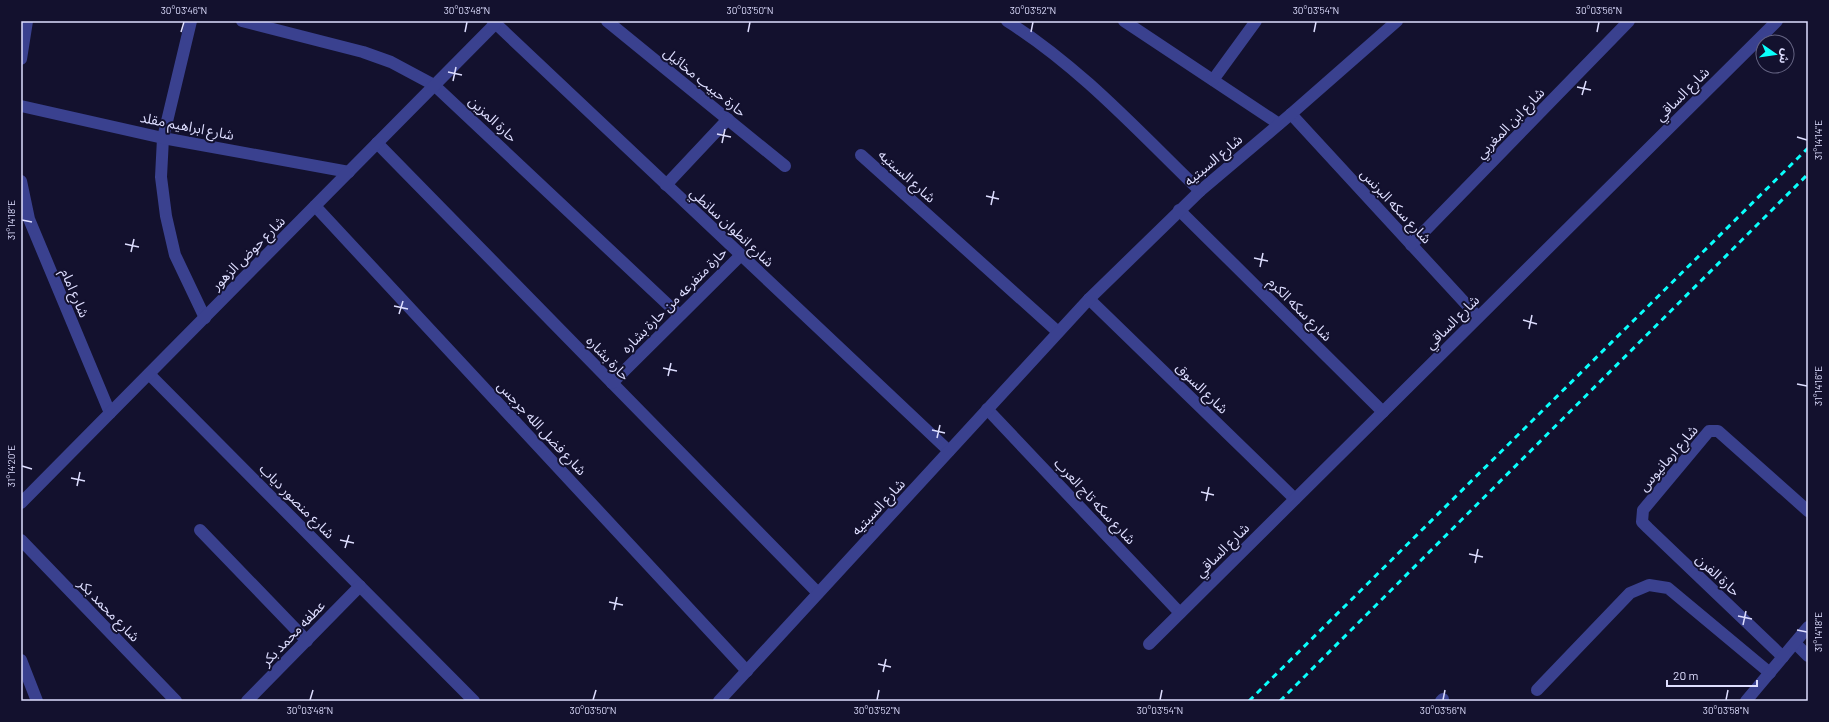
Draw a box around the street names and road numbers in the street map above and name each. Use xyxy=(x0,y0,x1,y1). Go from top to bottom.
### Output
street label: حارة حبيب مخائيل xyxy=(660,43,750,121)
street label: شارع الساقي xyxy=(1651,63,1715,127)
street label: شارع ابن المغربي xyxy=(1472,84,1550,164)
street label: حارة المزين xyxy=(465,92,521,146)
street label: شارع ابراهيم مقلد xyxy=(138,108,236,146)
street label: شارع السبتيه xyxy=(1180,130,1247,191)
street label: شارع السبتيه xyxy=(873,146,939,208)
street label: شارع سكه البرنس xyxy=(1355,165,1435,249)
street label: شارع انطوان سانطي xyxy=(685,183,778,272)
street label: شارع حوض الزهور xyxy=(206,212,290,296)
street label: حارة متفرعه من حارة بشاره xyxy=(617,243,731,357)
street label: شارع امام xyxy=(55,266,93,321)
street label: شارع سكه الكرم xyxy=(1263,273,1336,346)
street label: شارع الساقي xyxy=(1421,291,1485,355)
street label: حارة بشاره xyxy=(582,332,634,384)
street label: شارع السوق xyxy=(1170,358,1232,419)
street label: شارع فضل الله جرجس xyxy=(492,377,590,480)
street label: شارع ارمانيوس xyxy=(1634,421,1703,496)
street label: شارع سكه تاج العرب xyxy=(1049,454,1140,549)
street label: شارع منصور دياب xyxy=(254,460,338,544)
street label: شارع السبتيه xyxy=(847,475,910,540)
street label: شارع الساقي xyxy=(1191,519,1255,583)
street label: حارة الفرن xyxy=(1692,550,1744,600)
street label: شارع محمد بكر xyxy=(72,574,144,647)
street label: عطفه محمد بكر xyxy=(256,596,329,670)

